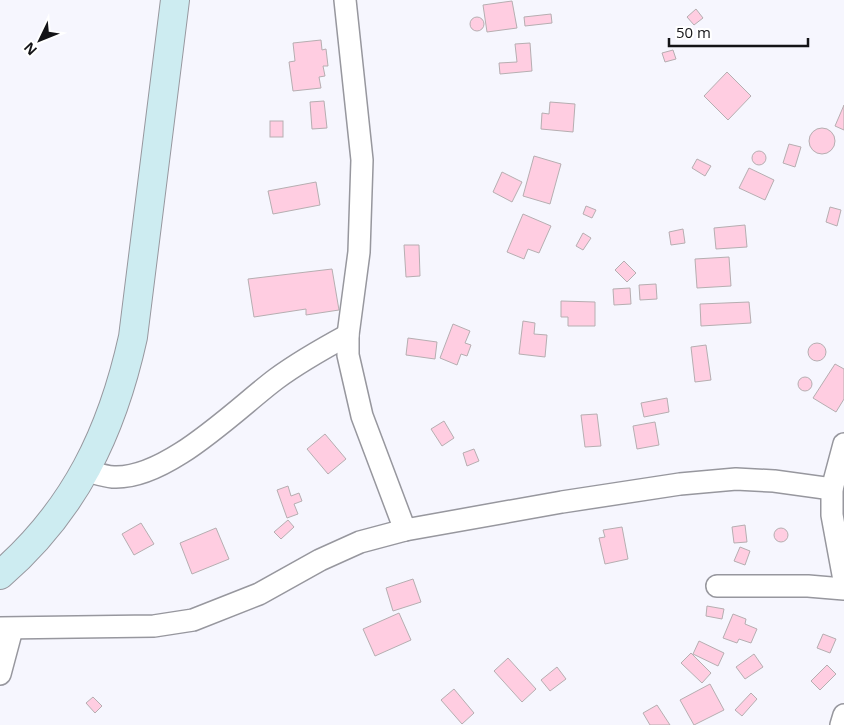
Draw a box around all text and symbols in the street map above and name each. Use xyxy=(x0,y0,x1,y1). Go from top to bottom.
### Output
north arrow xyxy=(15,15,65,65)
scale bar xyxy=(669,15,808,47)
text: 50 m xyxy=(676,22,711,42)
text: N xyxy=(19,39,41,60)

